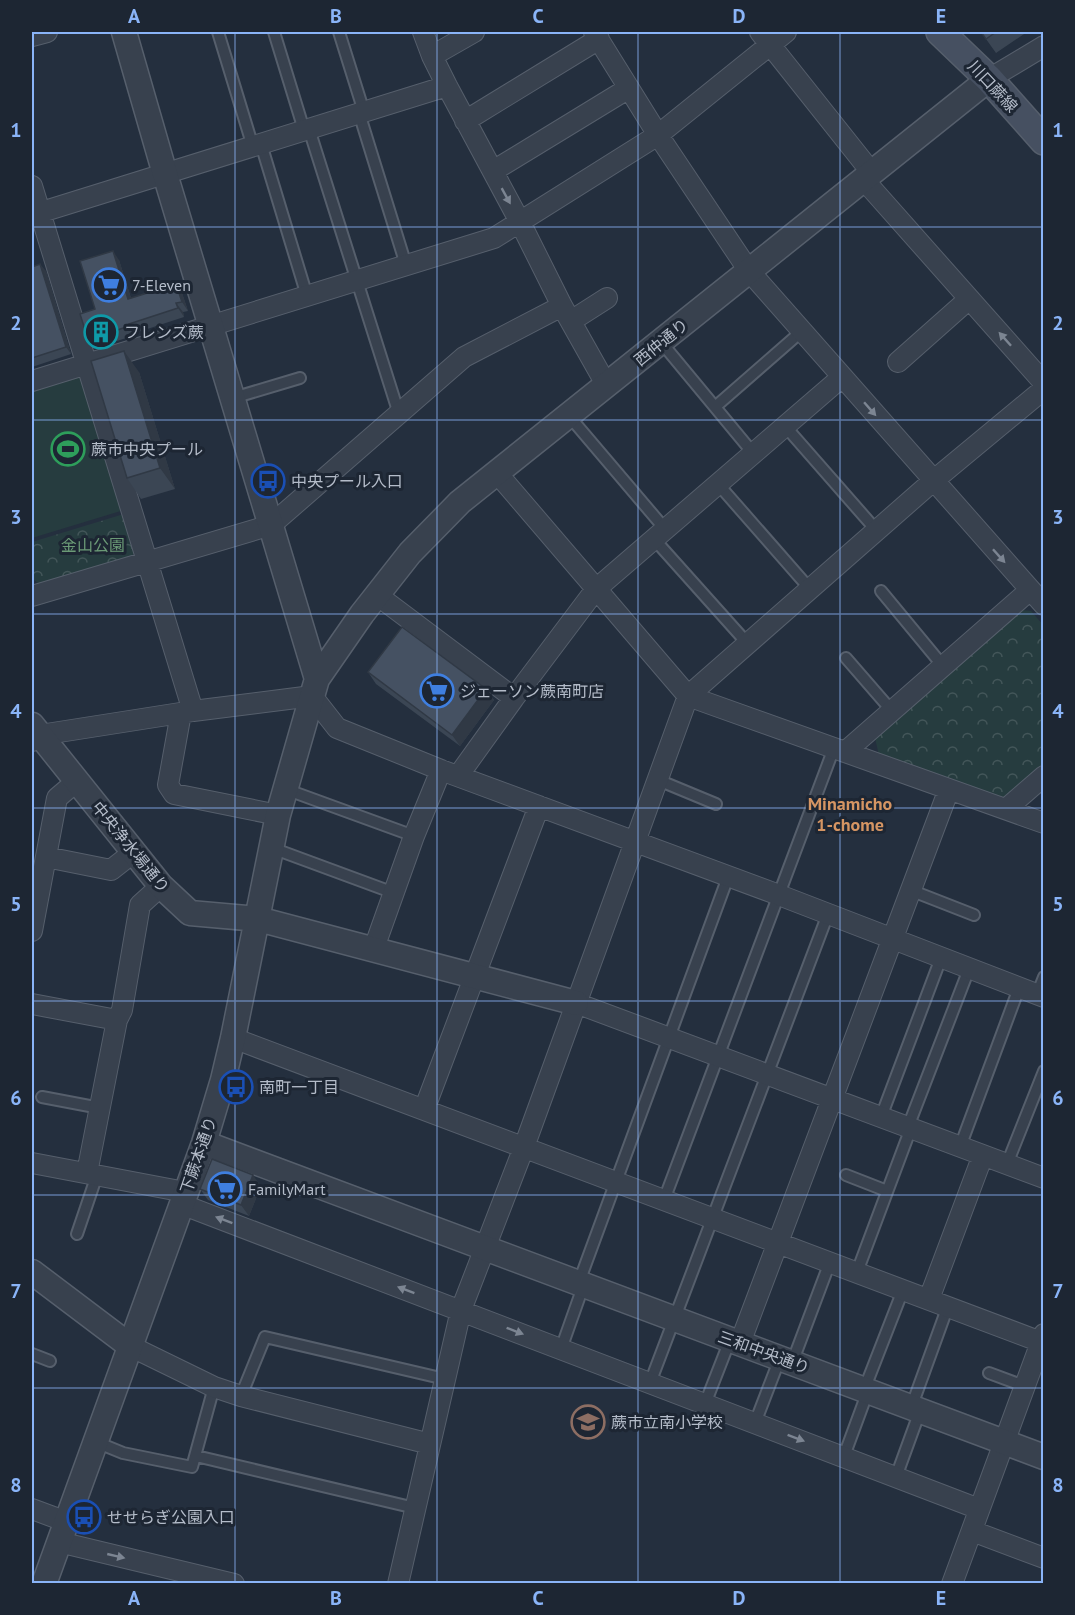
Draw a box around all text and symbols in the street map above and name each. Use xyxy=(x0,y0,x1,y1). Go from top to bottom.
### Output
text: A xyxy=(128,3,141,29)
text: B xyxy=(330,3,342,29)
text: C xyxy=(532,3,544,29)
text: D xyxy=(733,3,746,29)
text: E xyxy=(936,3,946,29)
street label: 川口蕨線 xyxy=(964,56,1022,116)
text: 1 xyxy=(10,117,22,143)
text: 1 xyxy=(1052,117,1064,143)
one-way arrow xyxy=(501,188,511,205)
supermarket icon: 7-Eleven xyxy=(91,267,127,303)
place label: 7-Eleven xyxy=(132,275,191,295)
text: 2 xyxy=(10,310,22,336)
text: 2 xyxy=(1052,310,1064,336)
building icon: フレンズ蕨 xyxy=(83,314,119,350)
street label: 西仲通り xyxy=(630,314,692,370)
place label: フレンズ蕨 xyxy=(124,322,204,342)
one-way arrow xyxy=(999,332,1012,347)
one-way arrow xyxy=(863,401,876,416)
sports icon: 蕨市中央プール xyxy=(50,431,86,467)
place label: 蕨市中央プール xyxy=(91,439,203,459)
bus stop icon: 中央プール入口 xyxy=(250,463,286,499)
place label: 中央プール入口 xyxy=(291,471,403,491)
text: 3 xyxy=(10,504,22,530)
text: 3 xyxy=(1052,504,1064,530)
park label: 金山公園 xyxy=(61,535,125,555)
one-way arrow xyxy=(992,548,1006,563)
supermarket icon: ジェーソン蕨南町店 xyxy=(419,673,455,709)
place label: ジェーソン蕨南町店 xyxy=(460,681,604,701)
text: 4 xyxy=(10,698,22,724)
text: 4 xyxy=(1052,698,1064,724)
district label: Minamicho 1-chome xyxy=(808,792,893,836)
street label: 中央浄水場通り xyxy=(88,797,174,897)
text: 5 xyxy=(10,891,22,917)
text: 5 xyxy=(1052,891,1064,917)
bus stop icon: 南町一丁目 xyxy=(218,1069,254,1105)
place label: 南町一丁目 xyxy=(259,1077,339,1097)
text: 6 xyxy=(10,1085,22,1111)
text: 6 xyxy=(1052,1085,1064,1111)
street label: 下蕨本通り xyxy=(176,1114,220,1196)
supermarket icon: FamilyMart xyxy=(207,1171,243,1207)
place label: FamilyMart xyxy=(248,1179,326,1199)
one-way arrow xyxy=(214,1215,232,1225)
text: 7 xyxy=(10,1278,22,1304)
text: 7 xyxy=(1052,1278,1064,1304)
one-way arrow xyxy=(397,1284,415,1294)
street label: 三和中央通り xyxy=(715,1326,813,1378)
one-way arrow xyxy=(506,1327,524,1337)
school or university icon: 蕨市立南小学校 xyxy=(570,1404,606,1440)
place label: 蕨市立南小学校 xyxy=(611,1412,723,1432)
one-way arrow xyxy=(787,1434,805,1444)
text: 8 xyxy=(10,1472,22,1498)
text: 8 xyxy=(1052,1472,1064,1498)
bus stop icon: せせらぎ公園入口 xyxy=(66,1499,102,1535)
place label: せせらぎ公園入口 xyxy=(107,1507,235,1527)
one-way arrow xyxy=(107,1551,126,1561)
text: A xyxy=(128,1585,141,1611)
text: B xyxy=(330,1585,342,1611)
text: C xyxy=(532,1585,544,1611)
text: D xyxy=(733,1585,746,1611)
text: E xyxy=(936,1585,946,1611)

